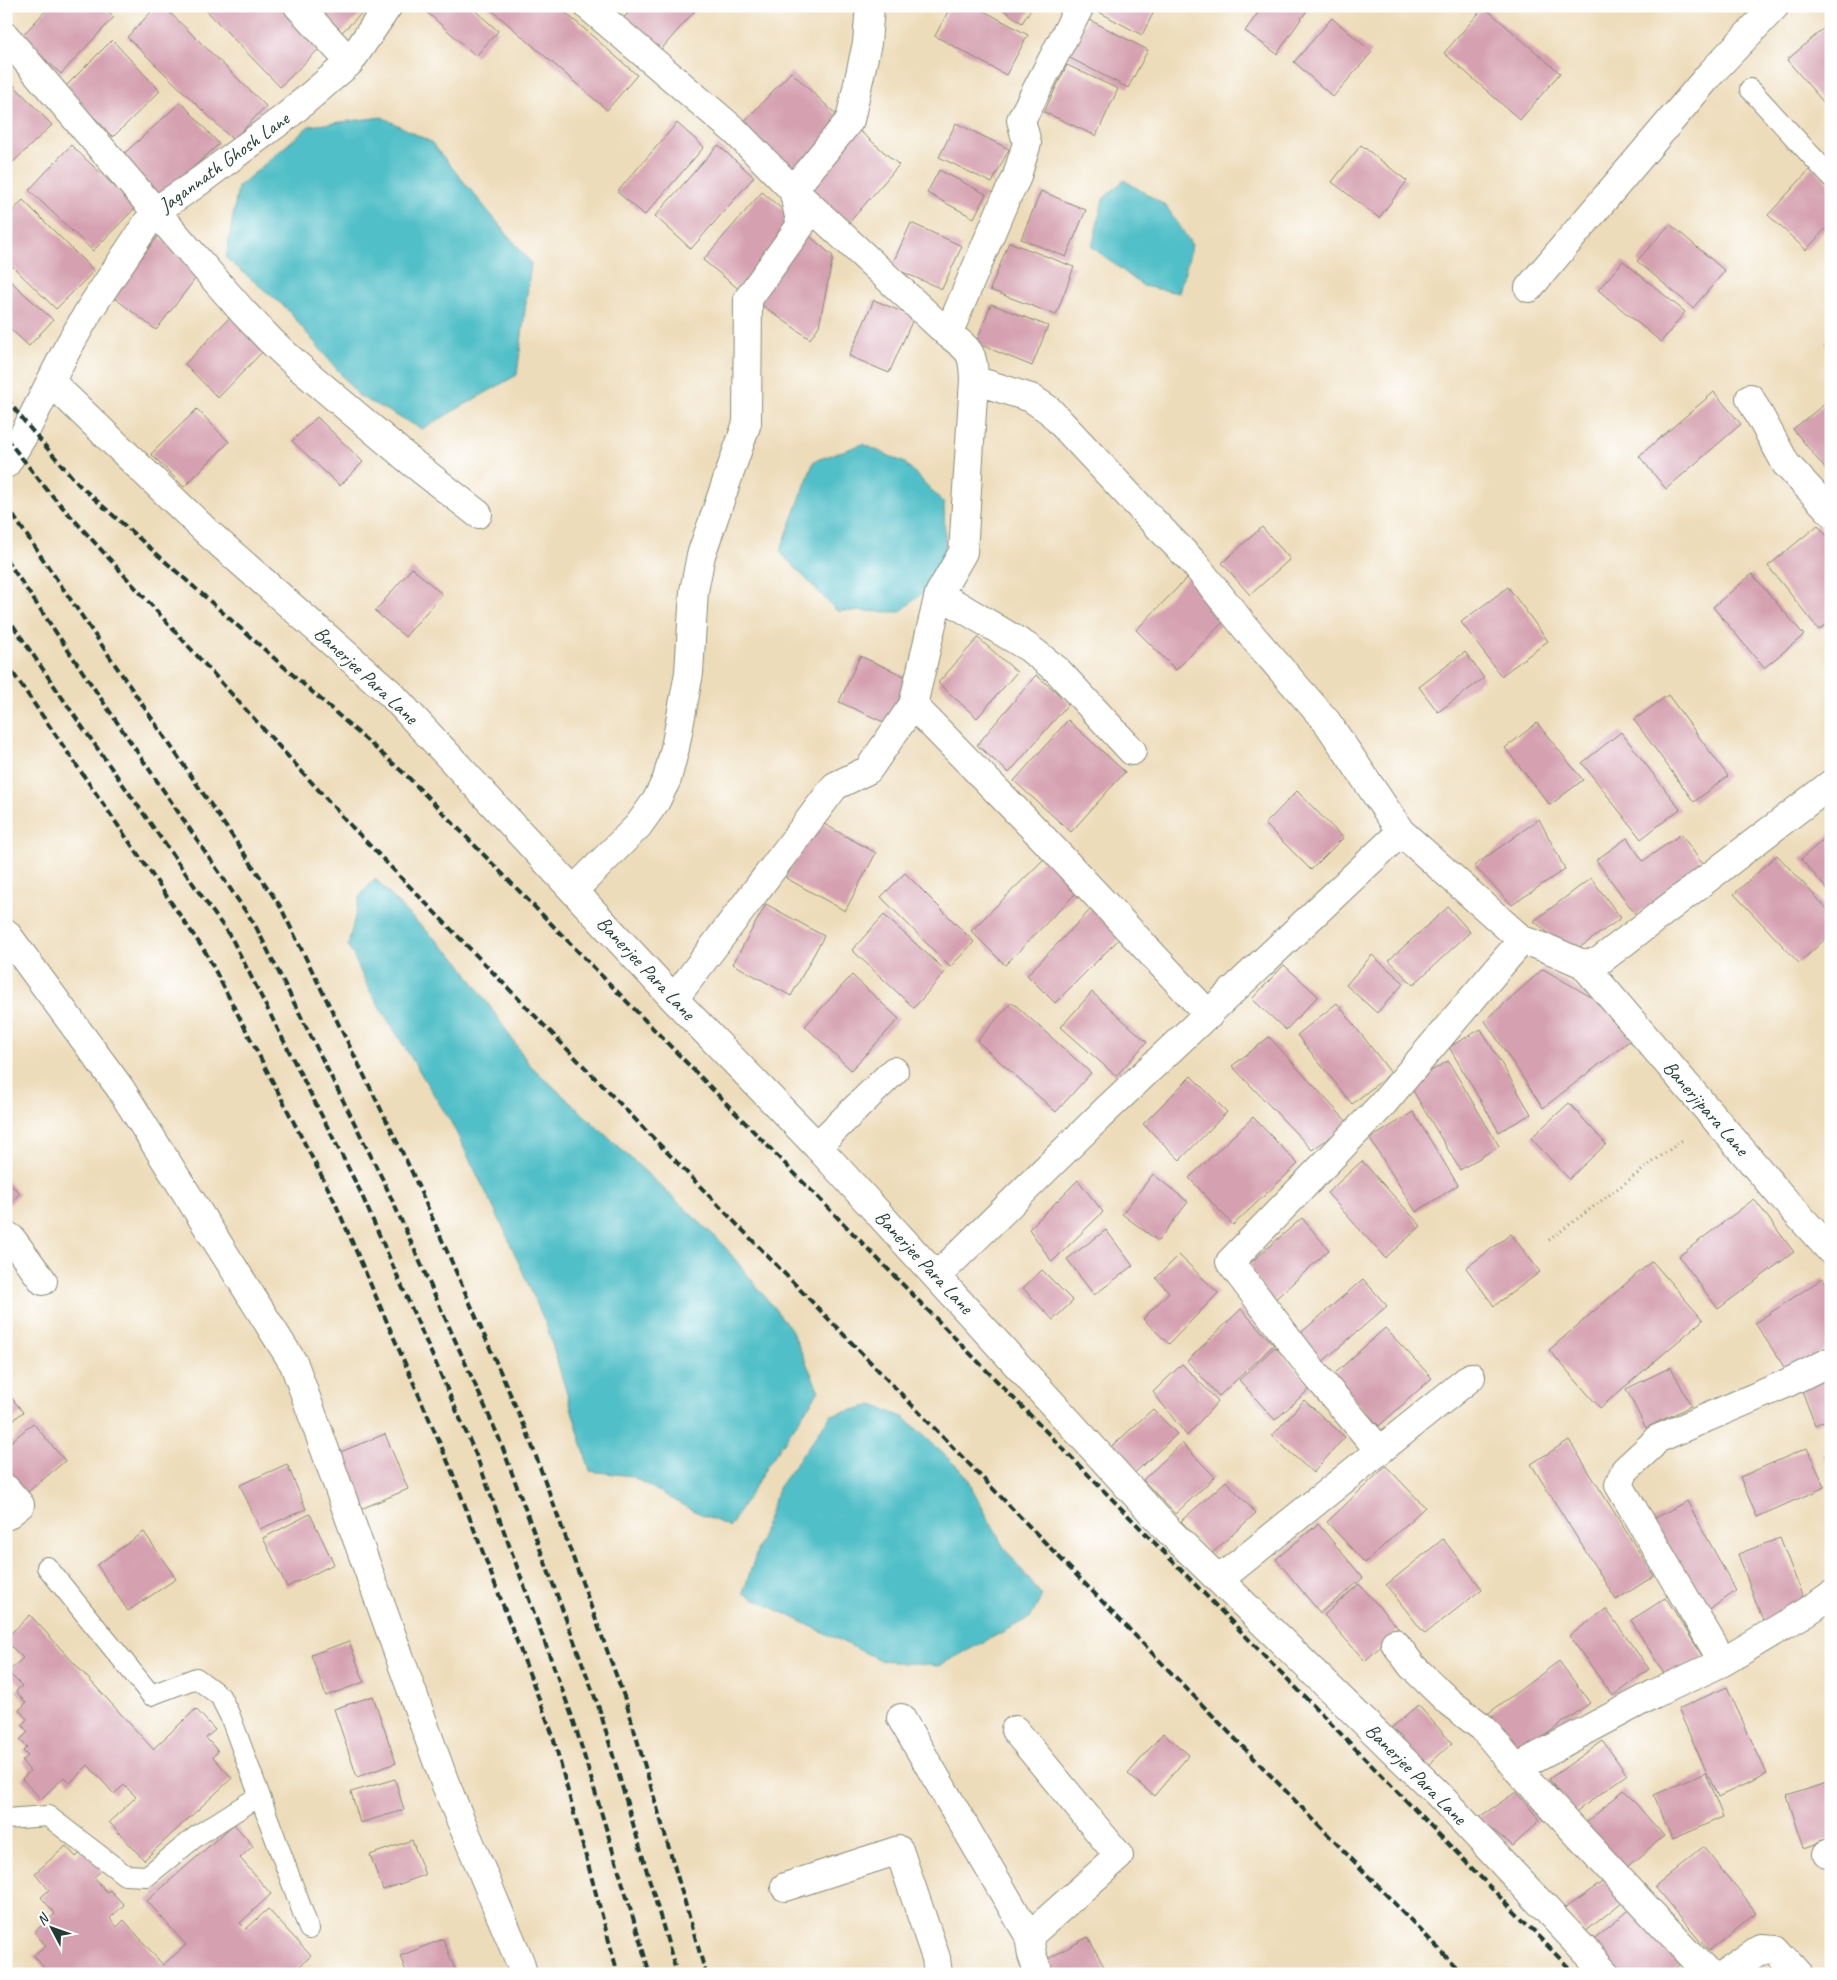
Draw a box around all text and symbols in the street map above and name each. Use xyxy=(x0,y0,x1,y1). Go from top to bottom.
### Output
street label: Jagannath Ghosh Lane xyxy=(153,105,295,218)
street label: Banerjee Para Lane xyxy=(309,620,424,731)
street label: Banerjee Para Lane xyxy=(591,911,702,1026)
street label: Banerjipara Lane xyxy=(1658,1055,1755,1162)
street label: Banerjee Para Lane xyxy=(869,1205,980,1320)
street label: Banerjee Para Lane xyxy=(1360,1718,1473,1831)
north arrow xyxy=(28,1902,78,1952)
text: N xyxy=(33,1909,53,1929)

